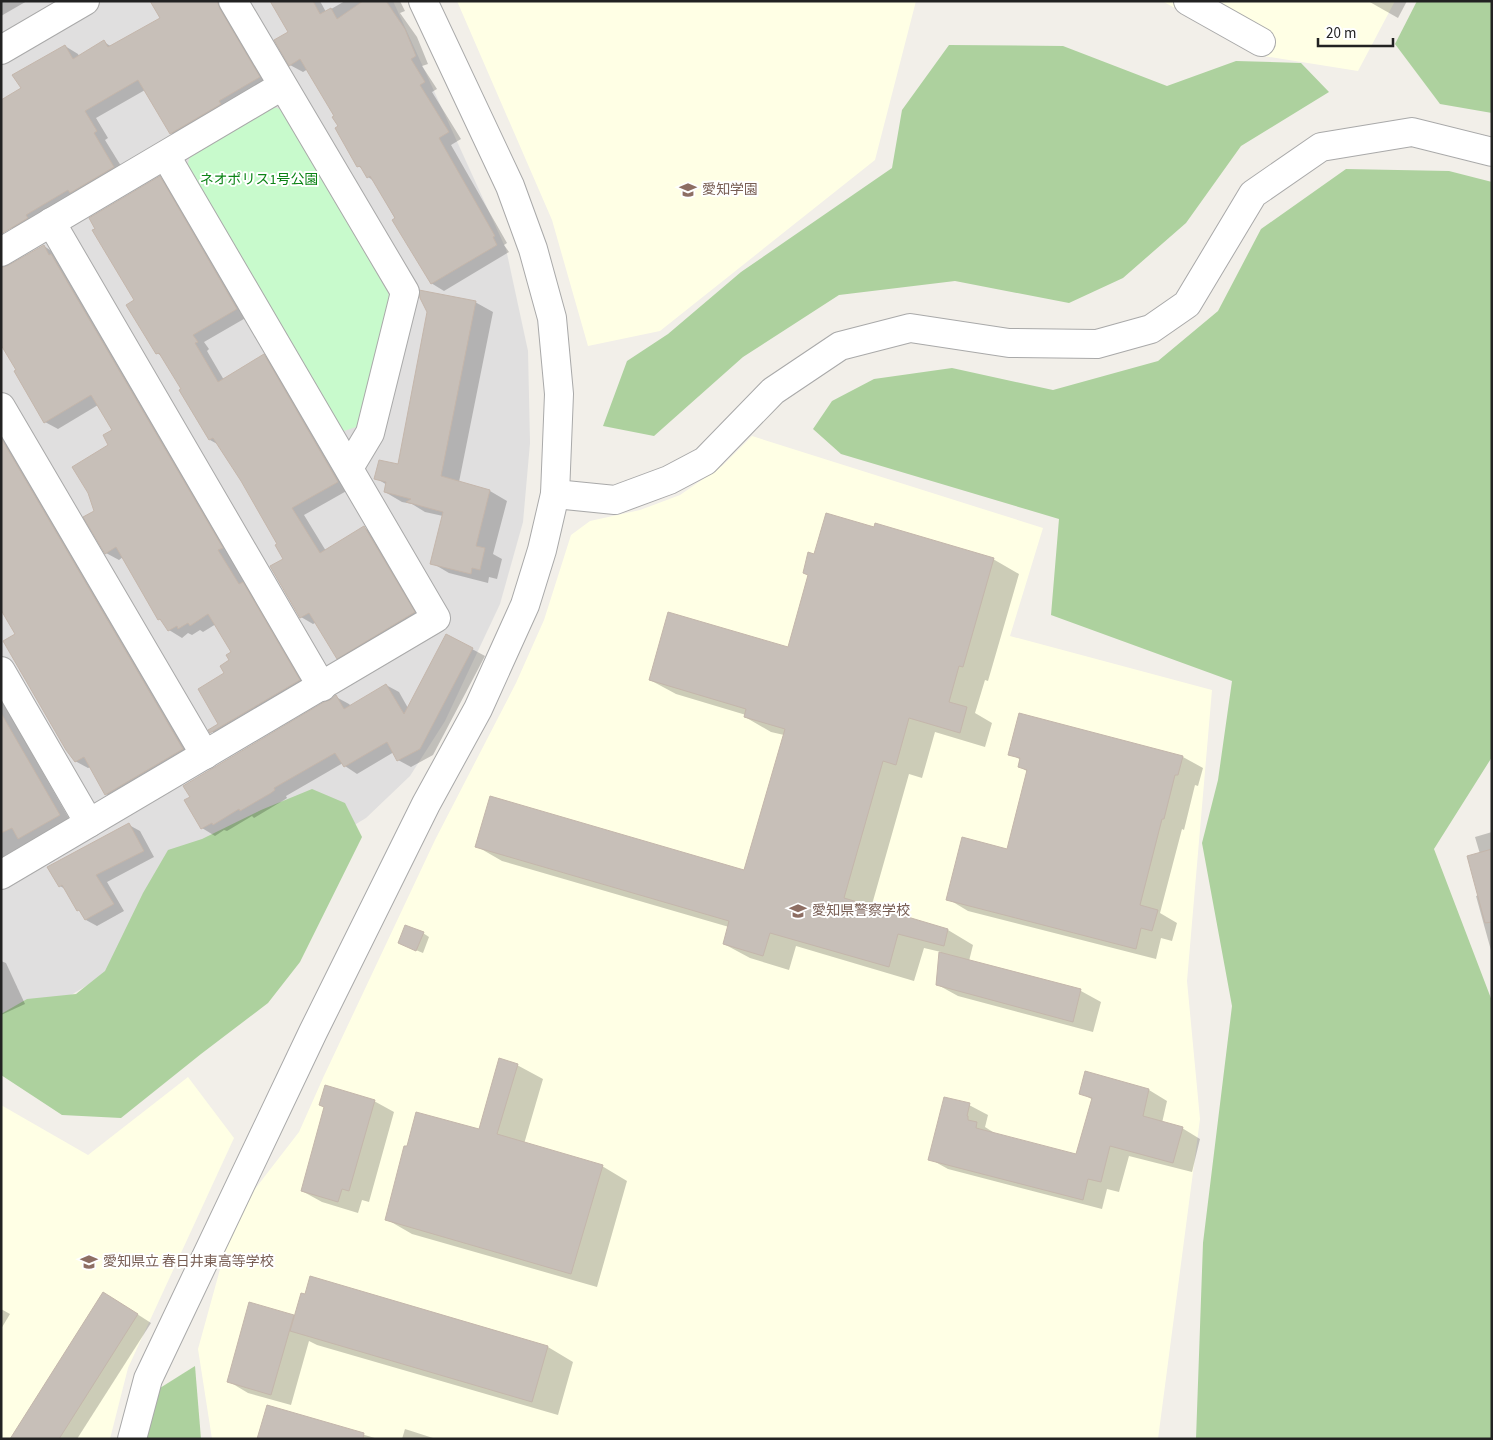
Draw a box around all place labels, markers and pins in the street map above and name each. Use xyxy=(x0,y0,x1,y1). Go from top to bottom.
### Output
school or university icon: 愛知学園 xyxy=(678,180,698,200)
place label: 愛知学園 xyxy=(702,180,758,200)
school or university icon: 愛知県警察学校 xyxy=(788,901,808,921)
place label: 愛知県警察学校 xyxy=(812,901,910,921)
school or university icon: 愛知県立 春日井東高等学校 xyxy=(79,1252,99,1272)
place label: 愛知県立 春日井東高等学校 xyxy=(103,1252,274,1272)

